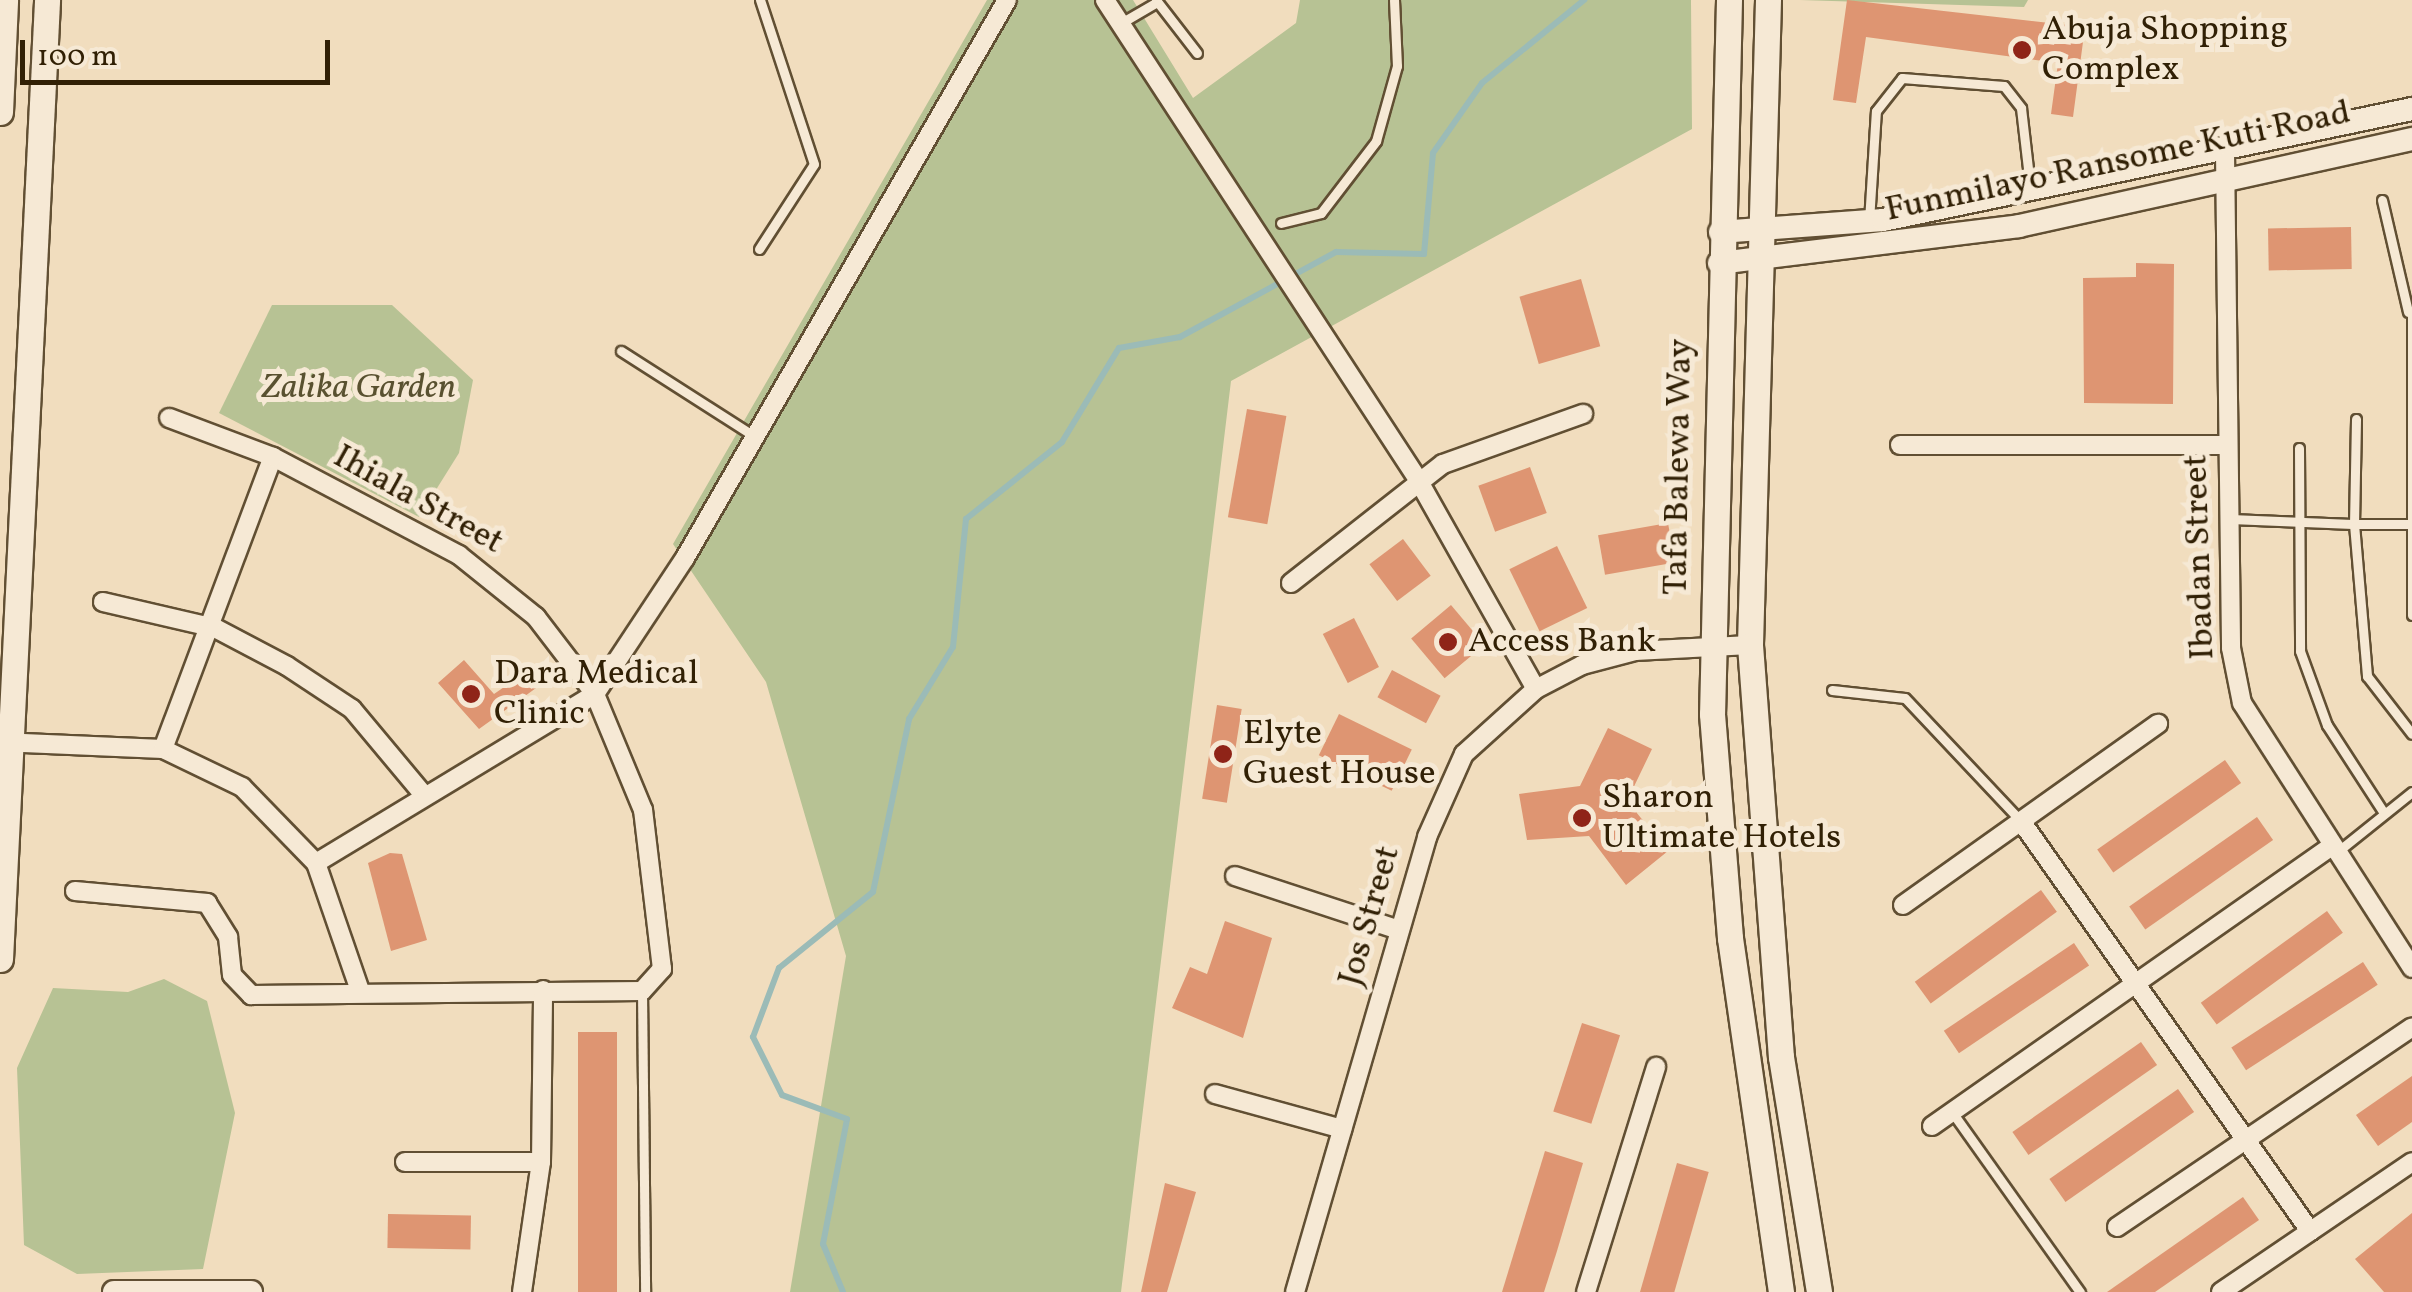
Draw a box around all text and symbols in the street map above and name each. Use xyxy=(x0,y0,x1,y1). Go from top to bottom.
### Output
place label: Abuja Shopping Complex xyxy=(2042,9,2288,91)
scale bar xyxy=(25,20,335,82)
text: 100 m xyxy=(37,36,118,78)
marker: Abuja Shopping Complex xyxy=(2011,39,2033,61)
street label: Funmilayo Ransome Kuti Road xyxy=(1882,92,2354,232)
street label: Tafa Balewa Way xyxy=(1656,338,1702,596)
park label: Zalika Garden xyxy=(262,367,456,409)
street label: Ihiala Street xyxy=(326,436,510,564)
street label: Ibadan Street xyxy=(2175,453,2225,661)
place label: Access Bank xyxy=(1468,621,1656,663)
marker: Access Bank xyxy=(1437,631,1459,653)
place label: Dara Medical Clinic xyxy=(494,653,698,735)
marker: Dara Medical Clinic xyxy=(458,681,484,707)
place label: Elyte Guest House xyxy=(1243,713,1435,795)
marker: Elyte Guest House xyxy=(1212,743,1234,765)
place label: Sharon Ultimate Hotels xyxy=(1602,777,1841,859)
marker: Sharon Ultimate Hotels xyxy=(1571,807,1593,829)
street label: Jos Street xyxy=(1330,841,1410,991)

